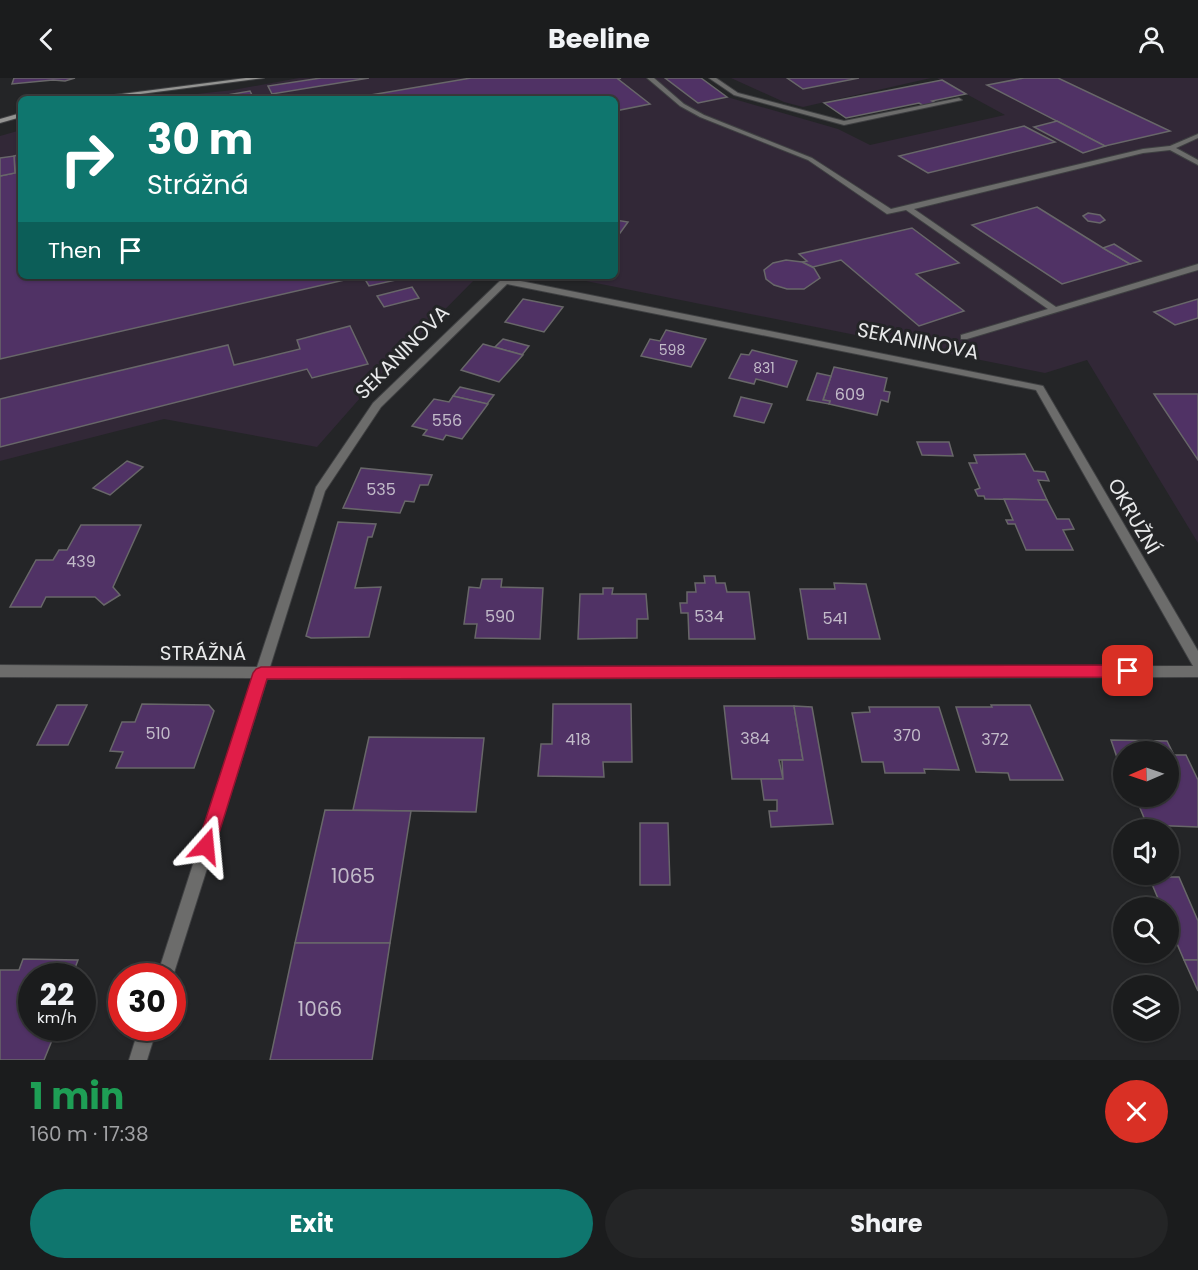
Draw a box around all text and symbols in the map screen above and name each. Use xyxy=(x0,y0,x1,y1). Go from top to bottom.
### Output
text: Beeline xyxy=(548,20,650,57)
icon: back xyxy=(30,23,63,56)
icon: person xyxy=(1135,23,1168,56)
text: 30 m xyxy=(147,110,253,169)
icon: right xyxy=(48,120,126,198)
text: Strážná xyxy=(147,166,249,203)
icon: arrive xyxy=(114,234,147,267)
text: Then xyxy=(48,235,102,266)
street label: SEKANINOVA xyxy=(349,299,455,405)
street label: SEKANINOVA xyxy=(855,316,981,366)
house number: 598 xyxy=(659,340,685,360)
house number: 831 xyxy=(753,358,775,378)
house number: 609 xyxy=(835,383,865,406)
house number: 556 xyxy=(432,409,462,432)
street label: OKRUŽNÍ xyxy=(1101,473,1167,559)
house number: 535 xyxy=(366,478,396,501)
house number: 439 xyxy=(66,550,96,573)
house number: 590 xyxy=(485,605,515,628)
house number: 534 xyxy=(694,605,724,628)
house number: 541 xyxy=(822,607,848,630)
street label: STRÁŽNÁ xyxy=(160,639,246,667)
pin xyxy=(1102,645,1153,696)
icon: arrive xyxy=(1111,654,1144,687)
house number: 510 xyxy=(145,722,171,745)
house number: 370 xyxy=(893,724,921,747)
house number: 384 xyxy=(740,727,770,750)
house number: 418 xyxy=(565,728,591,751)
house number: 372 xyxy=(981,728,1009,751)
north arrow xyxy=(1113,741,1179,807)
map controls xyxy=(1113,741,1179,1041)
position arrow xyxy=(174,814,238,878)
button: sound xyxy=(1113,819,1179,885)
house number: 1065 xyxy=(331,862,375,890)
button: search xyxy=(1113,897,1179,963)
speed limit sign: 30 xyxy=(108,963,186,1041)
text: 22 xyxy=(40,973,74,1016)
button: layers xyxy=(1113,975,1179,1041)
house number: 1066 xyxy=(298,995,342,1023)
text: km/h xyxy=(37,1007,77,1028)
text: 1 min xyxy=(30,1071,124,1122)
button: close xyxy=(1105,1080,1168,1143)
text: 160 m · 17:38 xyxy=(30,1120,149,1148)
button: Exit xyxy=(30,1189,593,1258)
button: Share xyxy=(605,1189,1168,1258)

